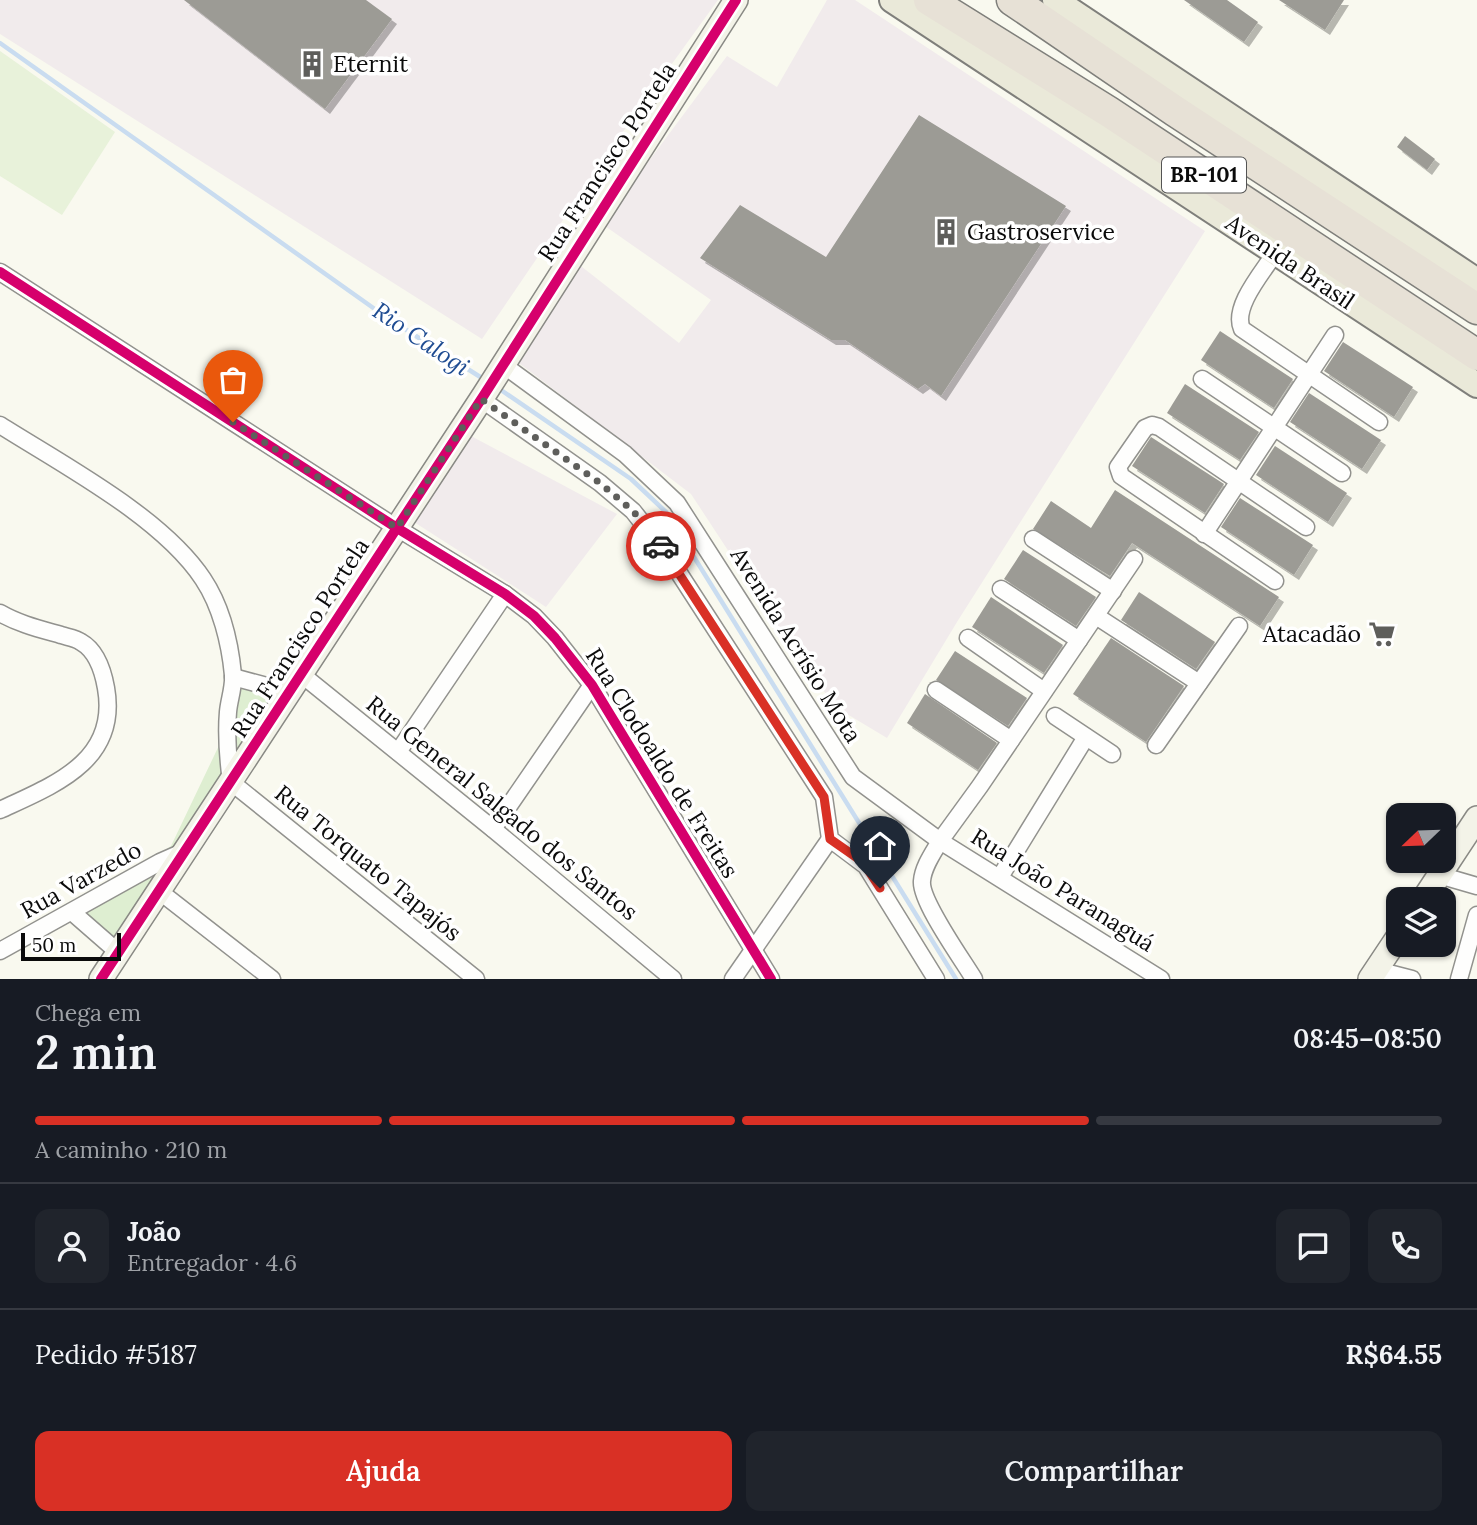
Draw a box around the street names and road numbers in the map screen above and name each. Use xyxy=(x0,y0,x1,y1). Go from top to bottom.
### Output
street label: Rua Francisco Portela xyxy=(531,57,682,267)
road number: BR-101 xyxy=(1162,158,1246,192)
street label: Avenida Brasil xyxy=(1220,207,1360,315)
street label: Rua Francisco Portela xyxy=(224,533,375,743)
street label: Avenida Acrísio Mota xyxy=(724,541,868,748)
street label: Rua Clodoaldo de Freitas xyxy=(580,642,745,883)
street label: Rua General Salgado dos Santos xyxy=(361,689,644,926)
street label: Rua Torquato Tapajós xyxy=(269,778,468,947)
street label: Rua João Paranaguá xyxy=(966,821,1160,958)
street label: Rua Varzedo xyxy=(15,835,146,925)

